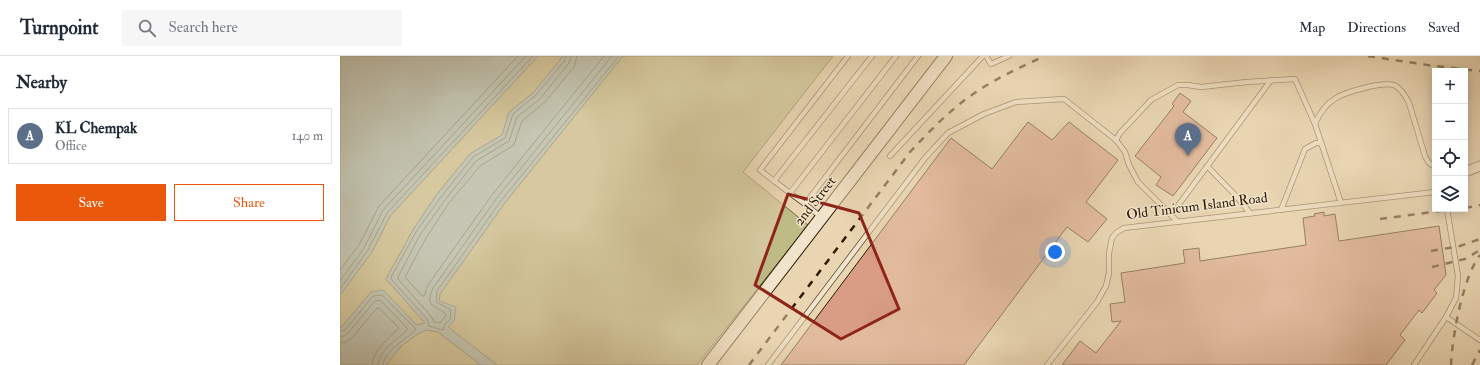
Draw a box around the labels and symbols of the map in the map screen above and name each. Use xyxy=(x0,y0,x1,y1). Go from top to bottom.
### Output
pin: A xyxy=(1175,123,1201,156)
street label: 2nd Street xyxy=(790,173,840,229)
street label: Old Tinicum Island Road xyxy=(1125,189,1269,223)
your location xyxy=(1045,242,1065,262)

